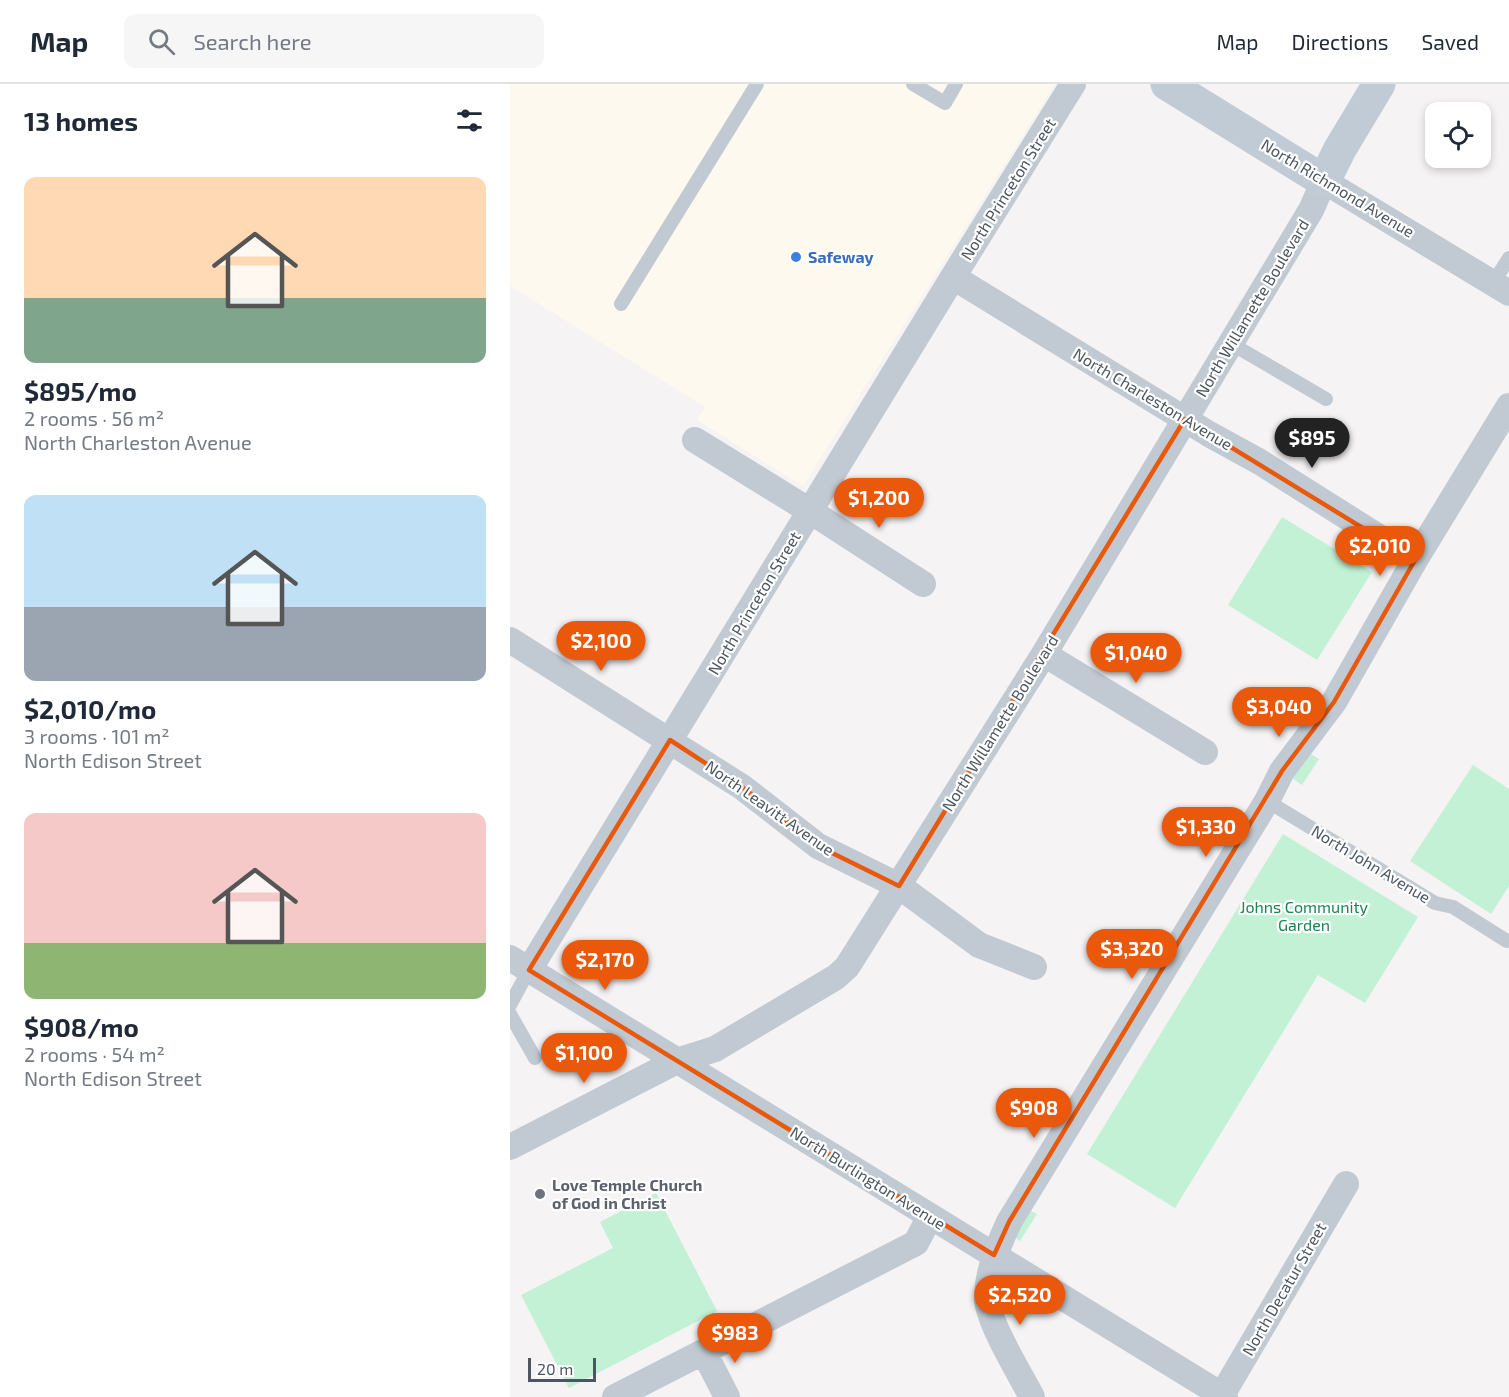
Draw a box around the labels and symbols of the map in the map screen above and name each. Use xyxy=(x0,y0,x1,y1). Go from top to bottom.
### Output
street label: North Princeton Street xyxy=(956,114,1059,263)
street label: North Richmond Avenue xyxy=(1258,134,1418,241)
street label: North Willamette Boulevard xyxy=(1191,215,1312,400)
place label: Safeway xyxy=(808,247,874,267)
marker: Safeway xyxy=(789,250,803,264)
street label: North Charleston Avenue xyxy=(1070,344,1236,454)
pin: $895 xyxy=(1276,418,1348,469)
pin: $1,200 xyxy=(830,478,928,529)
pin: $2,010 xyxy=(1331,526,1429,577)
street label: North Princeton Street xyxy=(703,528,804,678)
pin: $2,100 xyxy=(552,621,650,672)
street label: North Willamette Boulevard xyxy=(937,631,1062,814)
pin: $1,040 xyxy=(1087,633,1185,684)
pin: $3,040 xyxy=(1230,687,1328,738)
street label: North Leavitt Avenue xyxy=(702,756,838,859)
pin: $1,330 xyxy=(1157,807,1255,858)
street label: North John Avenue xyxy=(1308,821,1434,907)
park label: Johns Community Garden xyxy=(1240,897,1369,934)
pin: $3,320 xyxy=(1083,929,1181,980)
pin: $2,170 xyxy=(556,940,654,991)
pin: $1,100 xyxy=(535,1033,633,1084)
pin: $908 xyxy=(998,1088,1070,1139)
street label: North Burlington Avenue xyxy=(787,1122,949,1233)
place label: Love Temple Church of God in Christ xyxy=(552,1175,702,1212)
marker: Love Temple Church of God in Christ xyxy=(533,1187,547,1201)
street label: North Decatur Street xyxy=(1238,1219,1330,1359)
pin: $2,520 xyxy=(971,1275,1069,1326)
pin: $983 xyxy=(699,1313,771,1364)
scale bar xyxy=(528,1355,596,1382)

